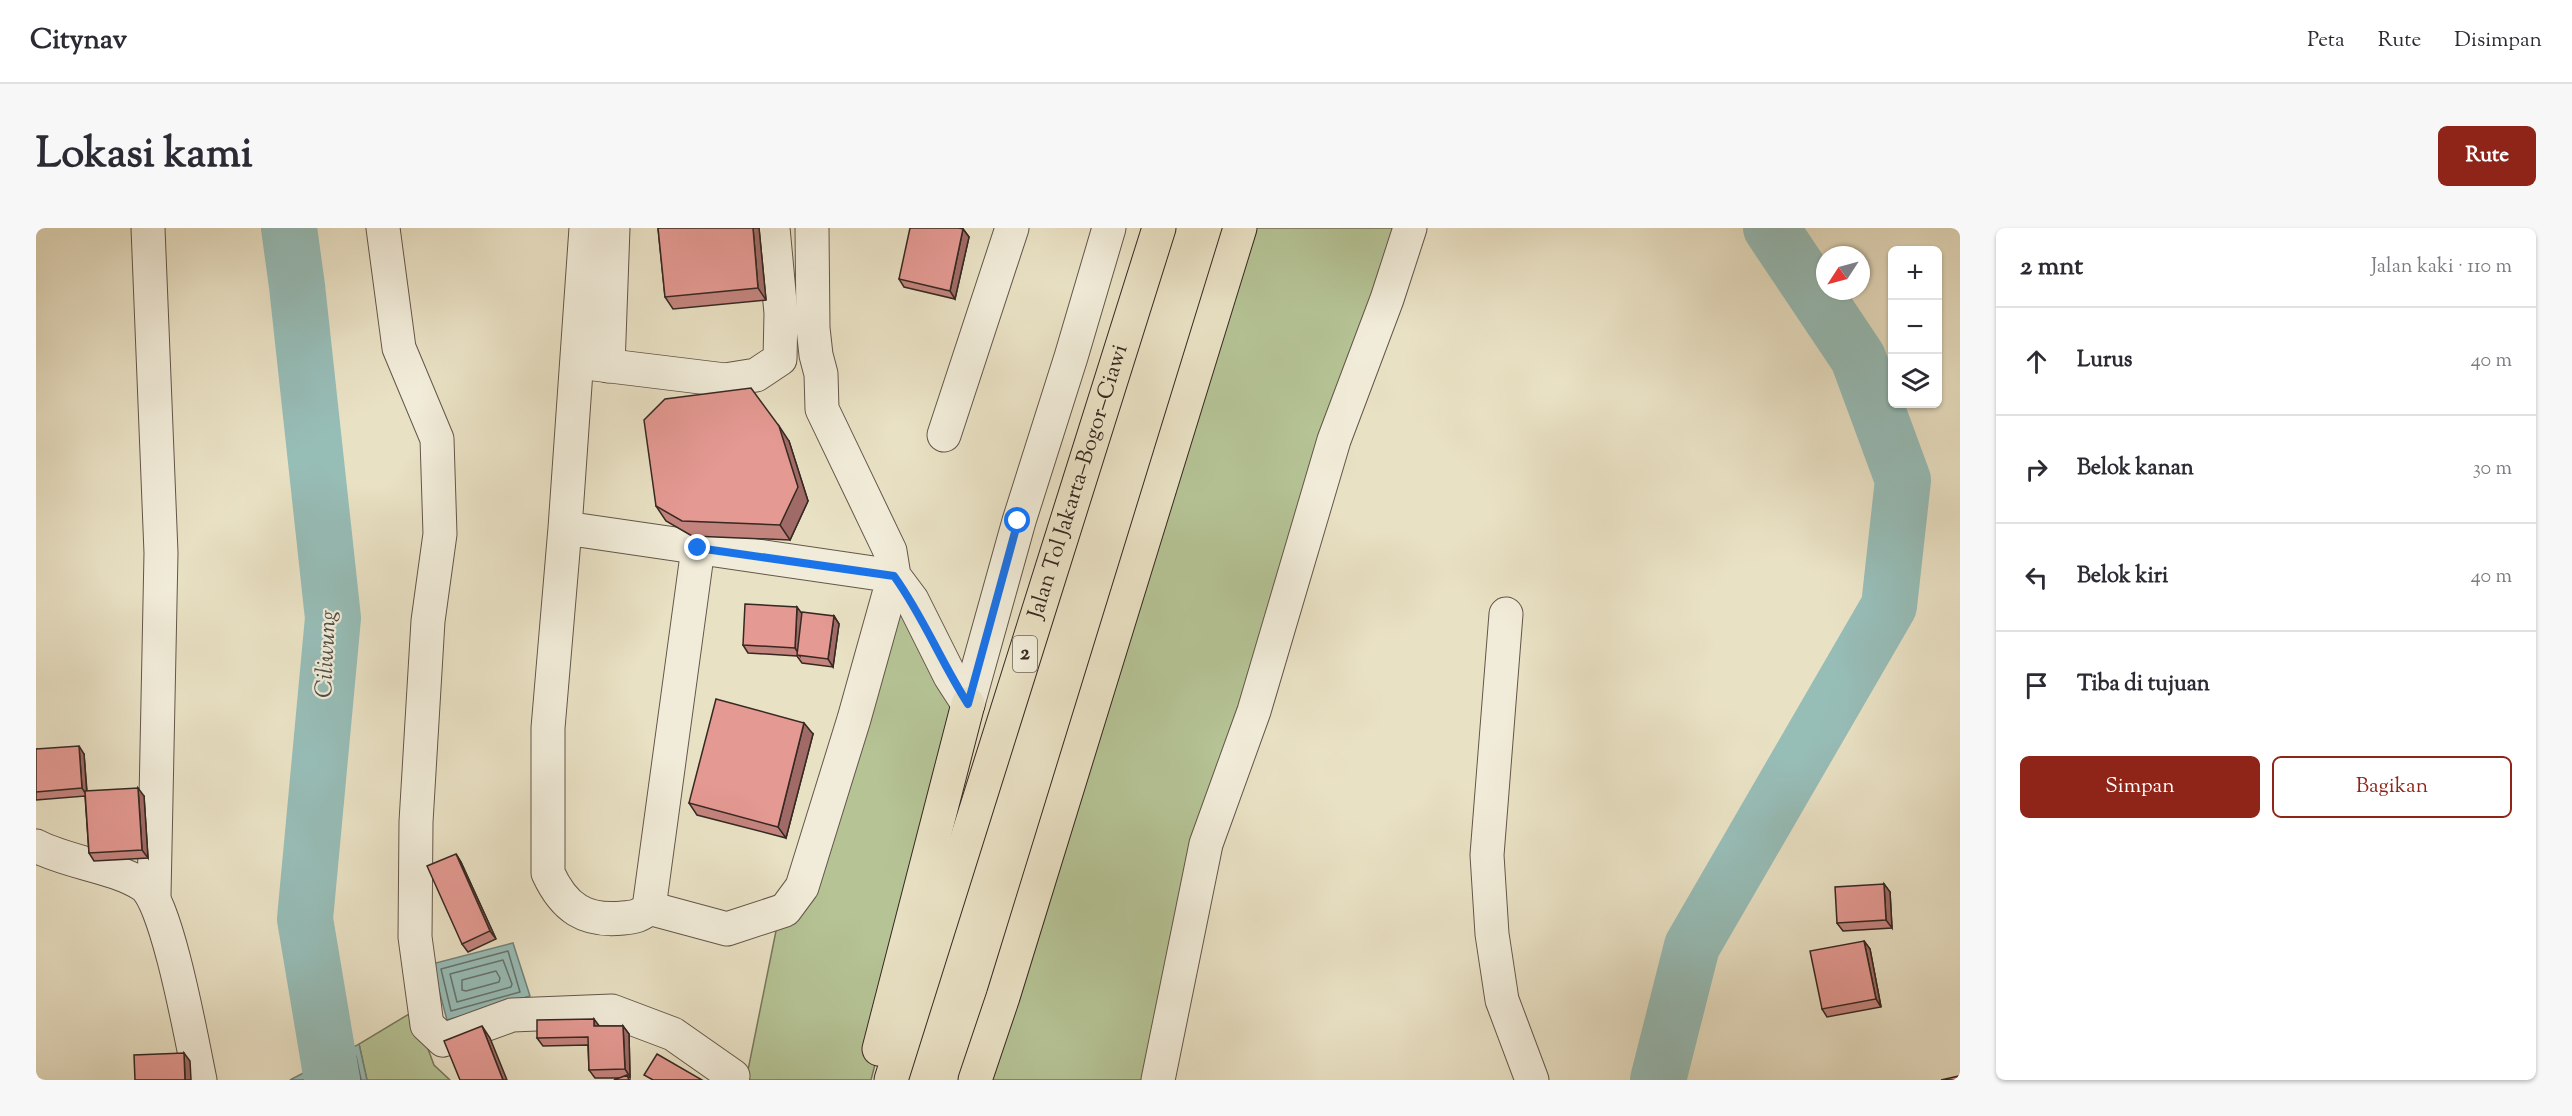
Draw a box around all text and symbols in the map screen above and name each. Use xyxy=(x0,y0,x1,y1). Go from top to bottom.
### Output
text: Citynav xyxy=(30,21,127,61)
text: Peta xyxy=(2307,26,2345,56)
text: Rute xyxy=(2378,26,2421,56)
text: Disimpan xyxy=(2454,26,2542,56)
text: Lokasi kami xyxy=(36,126,253,186)
button: Rute xyxy=(2438,126,2536,186)
north arrow xyxy=(1816,246,1870,300)
map controls xyxy=(1888,246,1942,408)
button: + xyxy=(1888,246,1942,300)
text: 2 mnt xyxy=(2020,249,2083,286)
text: Jalan kaki · 110 m xyxy=(2371,253,2512,282)
button: − xyxy=(1888,300,1942,354)
street label: Jalan Tol Jakarta–Bogor–Ciawi xyxy=(1021,341,1137,624)
icon: ahead xyxy=(2020,345,2053,378)
text: Lurus xyxy=(2077,345,2133,377)
text: 40 m xyxy=(2471,347,2512,376)
button: layers xyxy=(1888,354,1942,408)
icon: right xyxy=(2020,453,2053,486)
text: Belok kanan xyxy=(2077,453,2194,485)
text: 30 m xyxy=(2473,455,2512,484)
route start xyxy=(1004,507,1030,533)
route end xyxy=(684,534,710,560)
icon: left xyxy=(2020,561,2053,594)
text: Belok kiri xyxy=(2077,561,2168,593)
text: 40 m xyxy=(2471,563,2512,592)
water label: Ciliwung xyxy=(308,609,346,699)
road number: 2 xyxy=(1013,636,1037,672)
icon: arrive xyxy=(2020,669,2053,702)
text: Tiba di tujuan xyxy=(2077,669,2210,701)
button: Simpan xyxy=(2020,756,2260,818)
button: Bagikan xyxy=(2272,756,2512,818)

